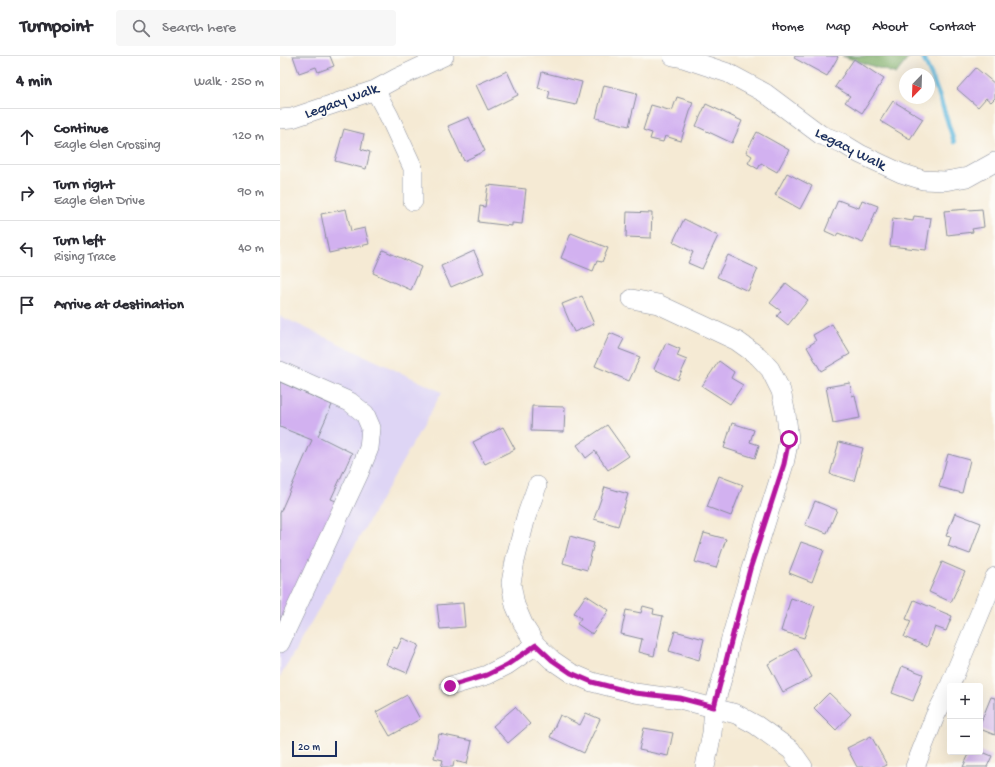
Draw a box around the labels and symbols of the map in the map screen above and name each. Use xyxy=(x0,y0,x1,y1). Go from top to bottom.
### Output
north arrow xyxy=(899,68,935,104)
street label: Legacy Walk xyxy=(302,80,382,124)
street label: Legacy Walk xyxy=(812,124,890,176)
route start xyxy=(780,430,798,448)
route end xyxy=(441,677,459,695)
scale bar xyxy=(292,739,337,758)

